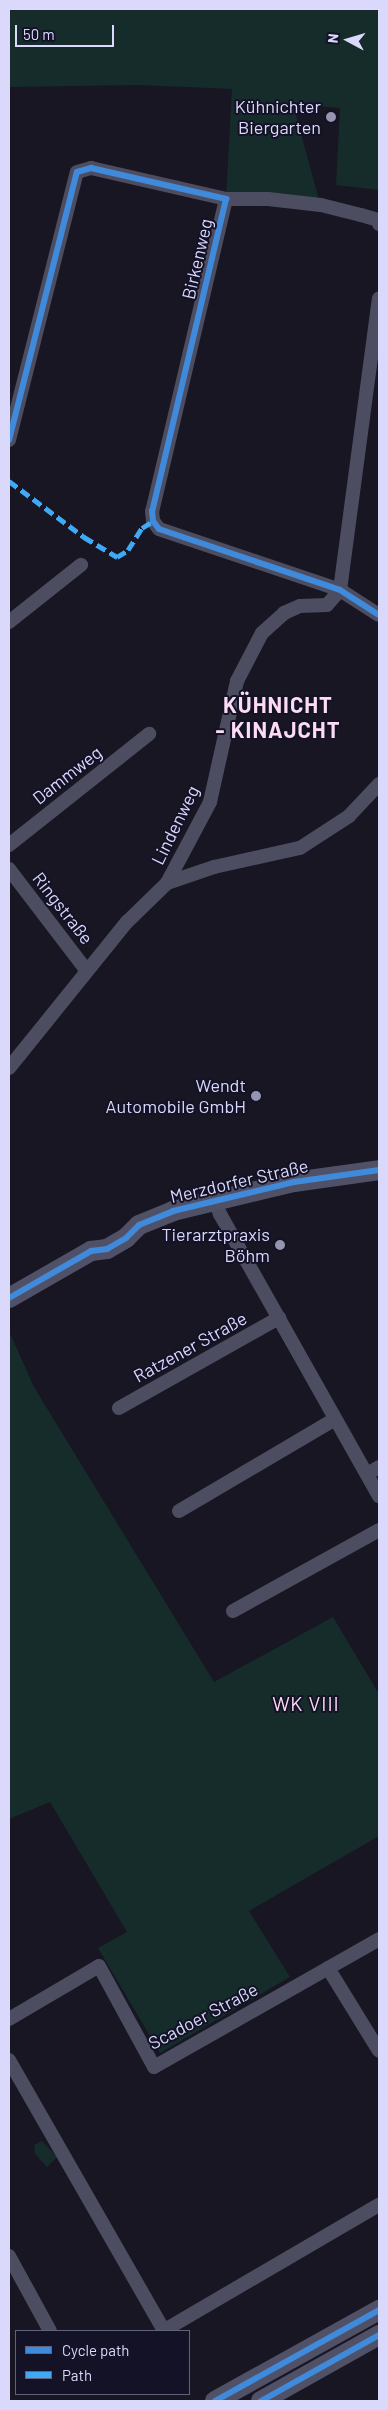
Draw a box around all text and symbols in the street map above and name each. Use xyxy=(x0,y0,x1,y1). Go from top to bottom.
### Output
scale bar xyxy=(18,15,116,47)
north arrow xyxy=(323,15,373,65)
text: 50 m xyxy=(23,25,55,43)
text: N xyxy=(324,33,342,44)
place label: Kühnichter Biergarten xyxy=(235,96,321,138)
marker: Kühnichter Biergarten xyxy=(325,111,337,123)
street label: Birkenweg xyxy=(177,217,217,301)
district label: KÜHNICHT - KINAJCHT xyxy=(214,691,342,742)
street label: Dammweg xyxy=(28,741,106,809)
street label: Lindenweg xyxy=(147,782,203,868)
street label: Ringstraße xyxy=(28,868,98,948)
place label: Wendt Automobile GmbH xyxy=(106,1075,246,1118)
marker: Wendt Automobile GmbH xyxy=(250,1090,262,1102)
street label: Merzdorfer Straße xyxy=(168,1155,310,1207)
place label: Tierarztpraxis Böhm xyxy=(161,1224,270,1266)
marker: Tierarztpraxis Böhm xyxy=(274,1239,286,1251)
street label: Ratzener Straße xyxy=(130,1307,250,1387)
district label: WK VIII xyxy=(271,1691,341,1715)
street label: Scadoer Straße xyxy=(145,1978,261,2054)
legend xyxy=(15,2330,190,2395)
text: Cycle path xyxy=(62,2341,129,2359)
text: Path xyxy=(62,2366,92,2384)

